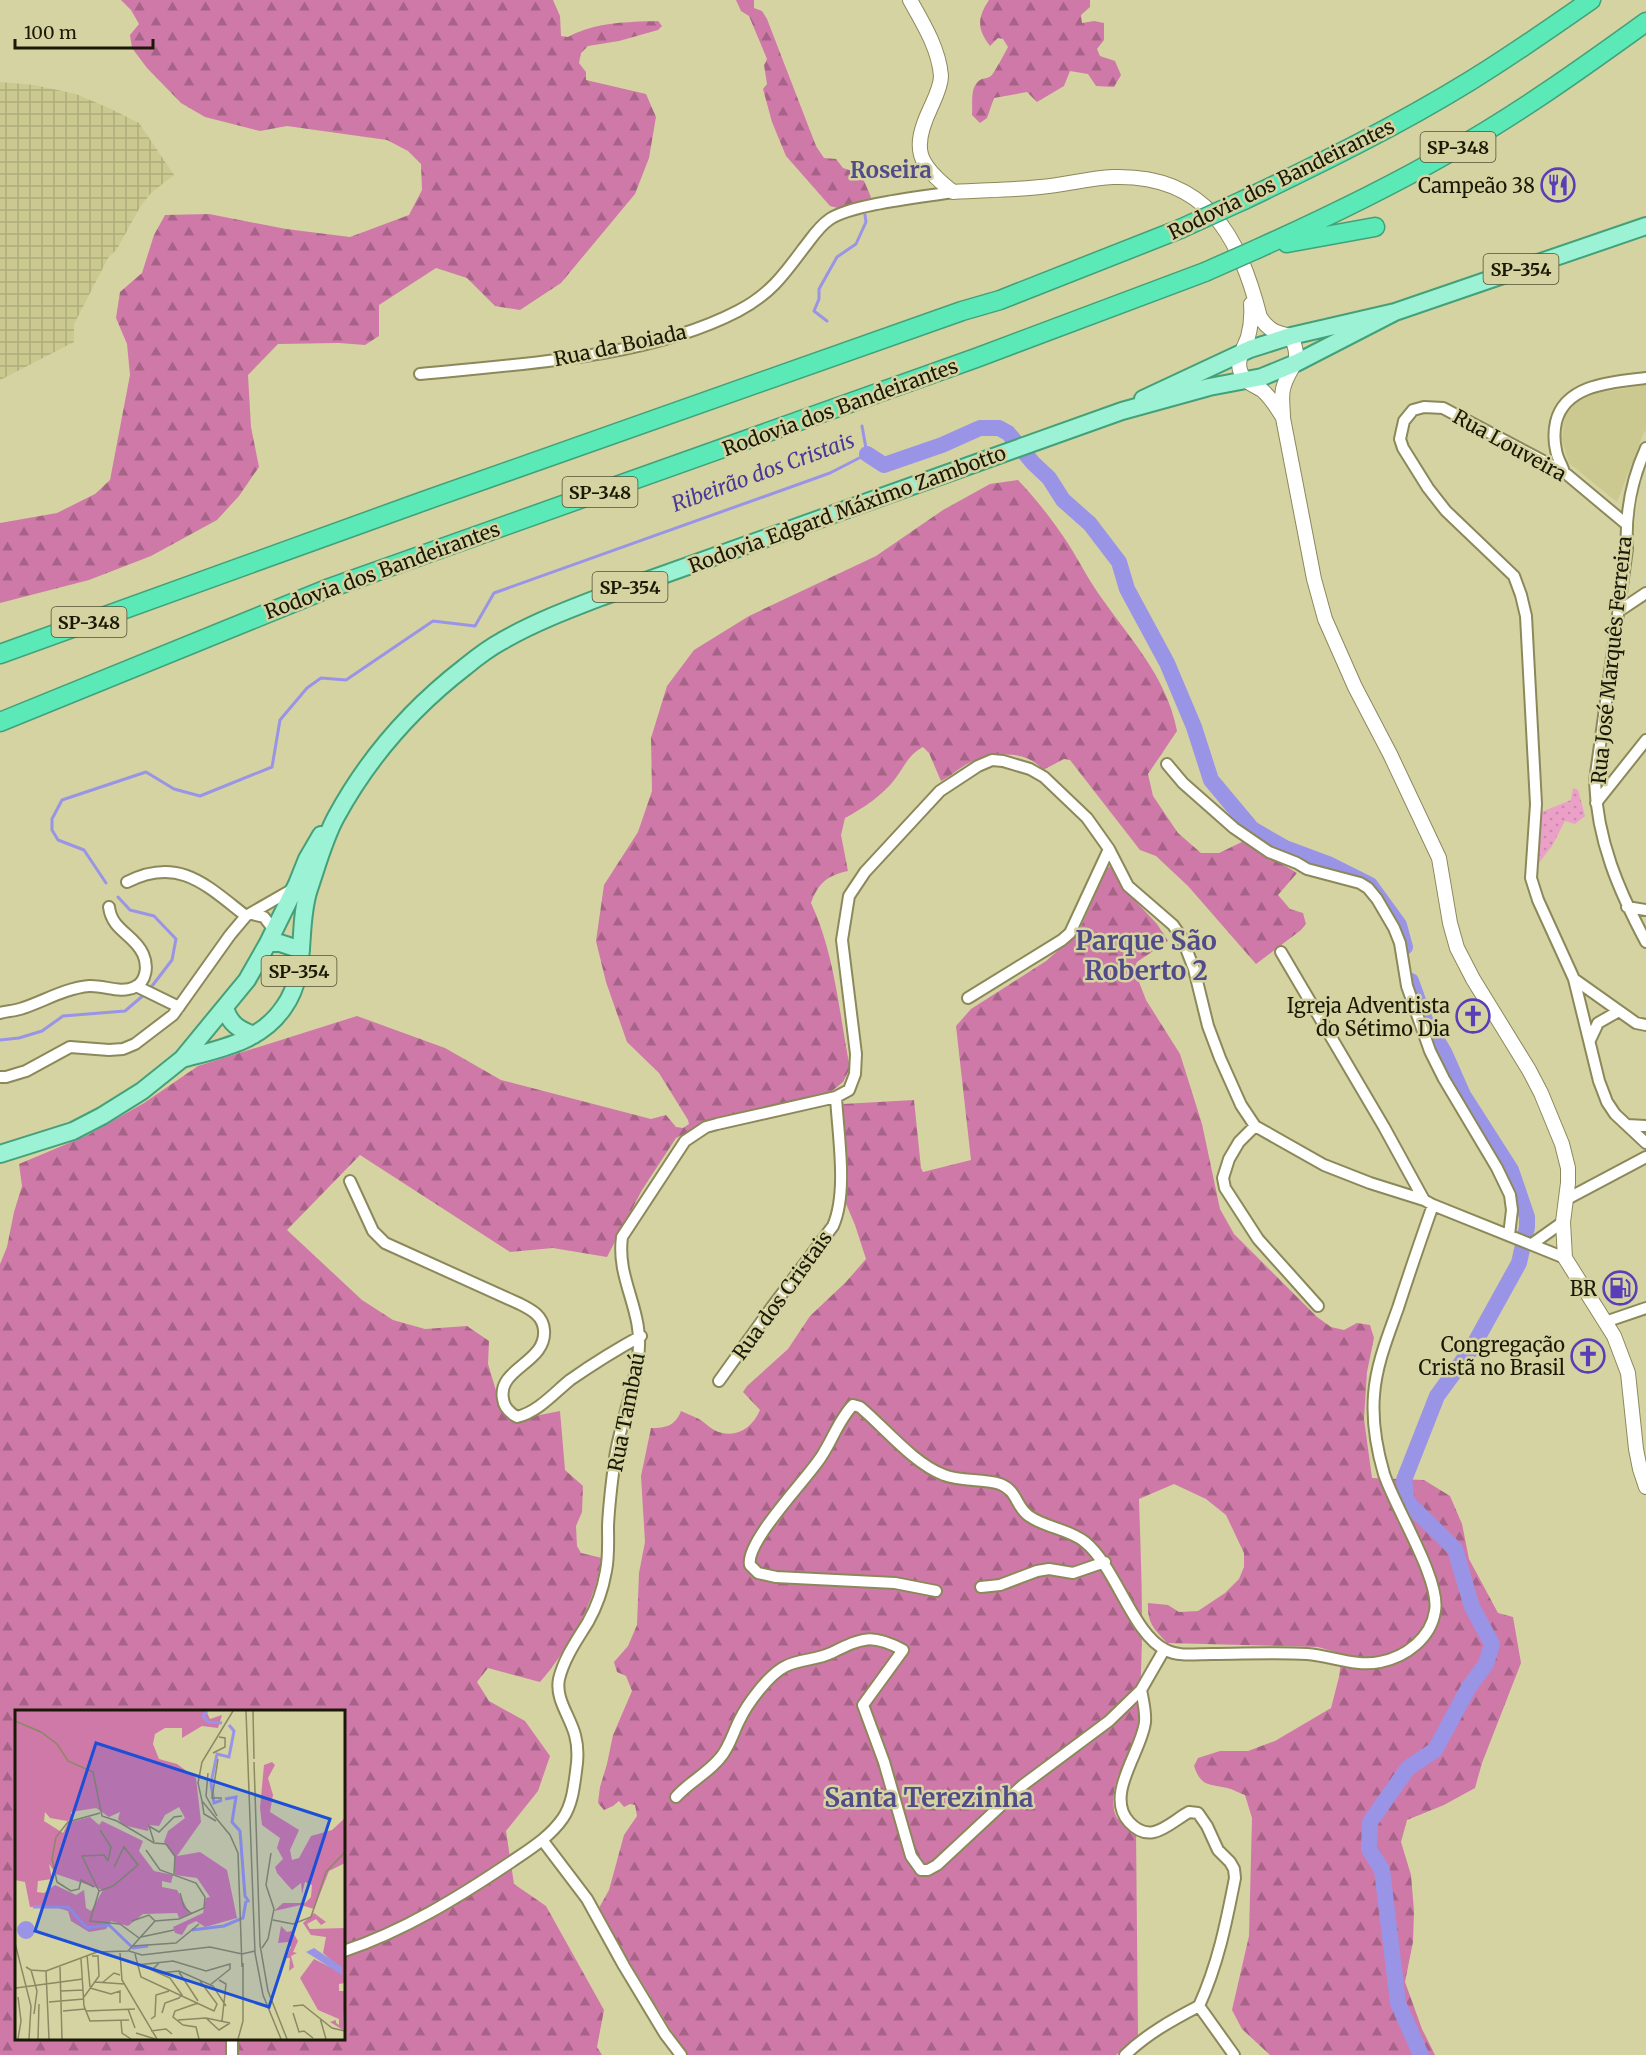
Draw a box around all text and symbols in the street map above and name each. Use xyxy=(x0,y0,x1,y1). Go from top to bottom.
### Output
scale bar xyxy=(15,12,153,50)
text: 100 m xyxy=(24,21,77,44)
street label: Rodovia dos Bandeirantes xyxy=(1164,113,1398,245)
road number: SP-348 xyxy=(1420,132,1496,162)
district label: Roseira xyxy=(850,156,932,184)
restaurant icon: Campeão 38 xyxy=(1540,167,1576,203)
place label: Campeão 38 xyxy=(1418,173,1535,198)
road number: SP-354 xyxy=(1484,254,1558,284)
street label: Rua da Boiada xyxy=(551,319,689,371)
street label: Rodovia dos Bandeirantes xyxy=(719,353,961,461)
street label: Rua Louveira xyxy=(1449,404,1571,487)
water label: Ribeirão dos Cristais xyxy=(668,426,858,518)
street label: Rodovia Edgard Máximo Zambotto xyxy=(685,440,1009,578)
road number: SP-348 xyxy=(562,477,638,507)
street label: Rodovia dos Bandeirantes xyxy=(261,516,503,624)
street label: Rua José Marquês Ferreira xyxy=(1586,534,1636,785)
road number: SP-354 xyxy=(592,572,668,602)
road number: SP-348 xyxy=(52,607,127,637)
district label: Parque São Roberto 2 xyxy=(1075,924,1217,987)
road number: SP-354 xyxy=(262,956,336,986)
place label: Igreja Adventista do Sétimo Dia xyxy=(1287,993,1450,1041)
church icon: Igreja Adventista do Sétimo Dia xyxy=(1455,998,1491,1034)
street label: Rua dos Cristais xyxy=(727,1226,837,1364)
fuel station icon: BR xyxy=(1602,1270,1638,1306)
place label: BR xyxy=(1570,1276,1597,1301)
place label: Congregação Cristã no Brasil xyxy=(1419,1332,1565,1380)
church icon: Congregação Cristã no Brasil xyxy=(1570,1338,1606,1374)
street label: Rua Tambaú xyxy=(602,1350,650,1474)
inset map xyxy=(15,1710,345,2040)
district label: Santa Terezinha xyxy=(824,1781,1034,1814)

